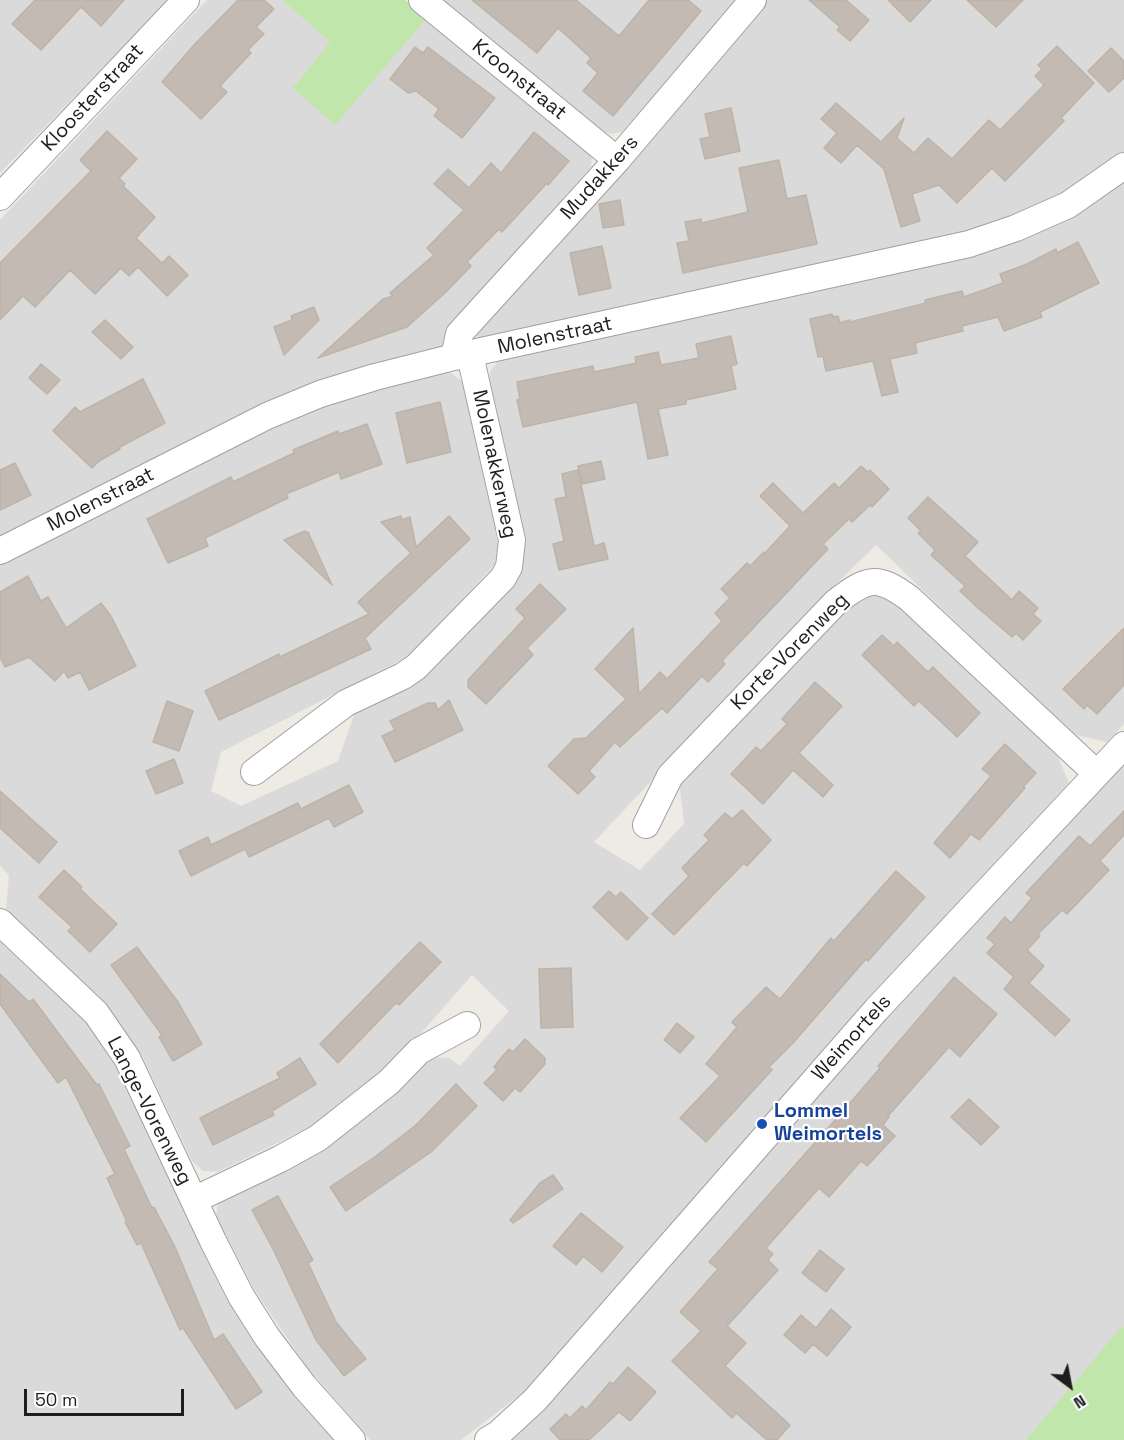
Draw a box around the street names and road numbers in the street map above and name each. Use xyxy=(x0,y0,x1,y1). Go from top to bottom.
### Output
street label: Kroonstraat xyxy=(467,35,571,125)
street label: Kloosterstraat xyxy=(37,39,149,157)
street label: Mudakkers xyxy=(556,131,644,225)
street label: Molenstraat xyxy=(495,312,615,360)
street label: Molenakkerweg xyxy=(467,388,521,540)
street label: Molenstraat xyxy=(43,463,159,537)
street label: Korte-Vorenweg xyxy=(726,588,854,716)
street label: Weimortels xyxy=(807,990,897,1086)
street label: Lange-Vorenweg xyxy=(101,1033,197,1189)

